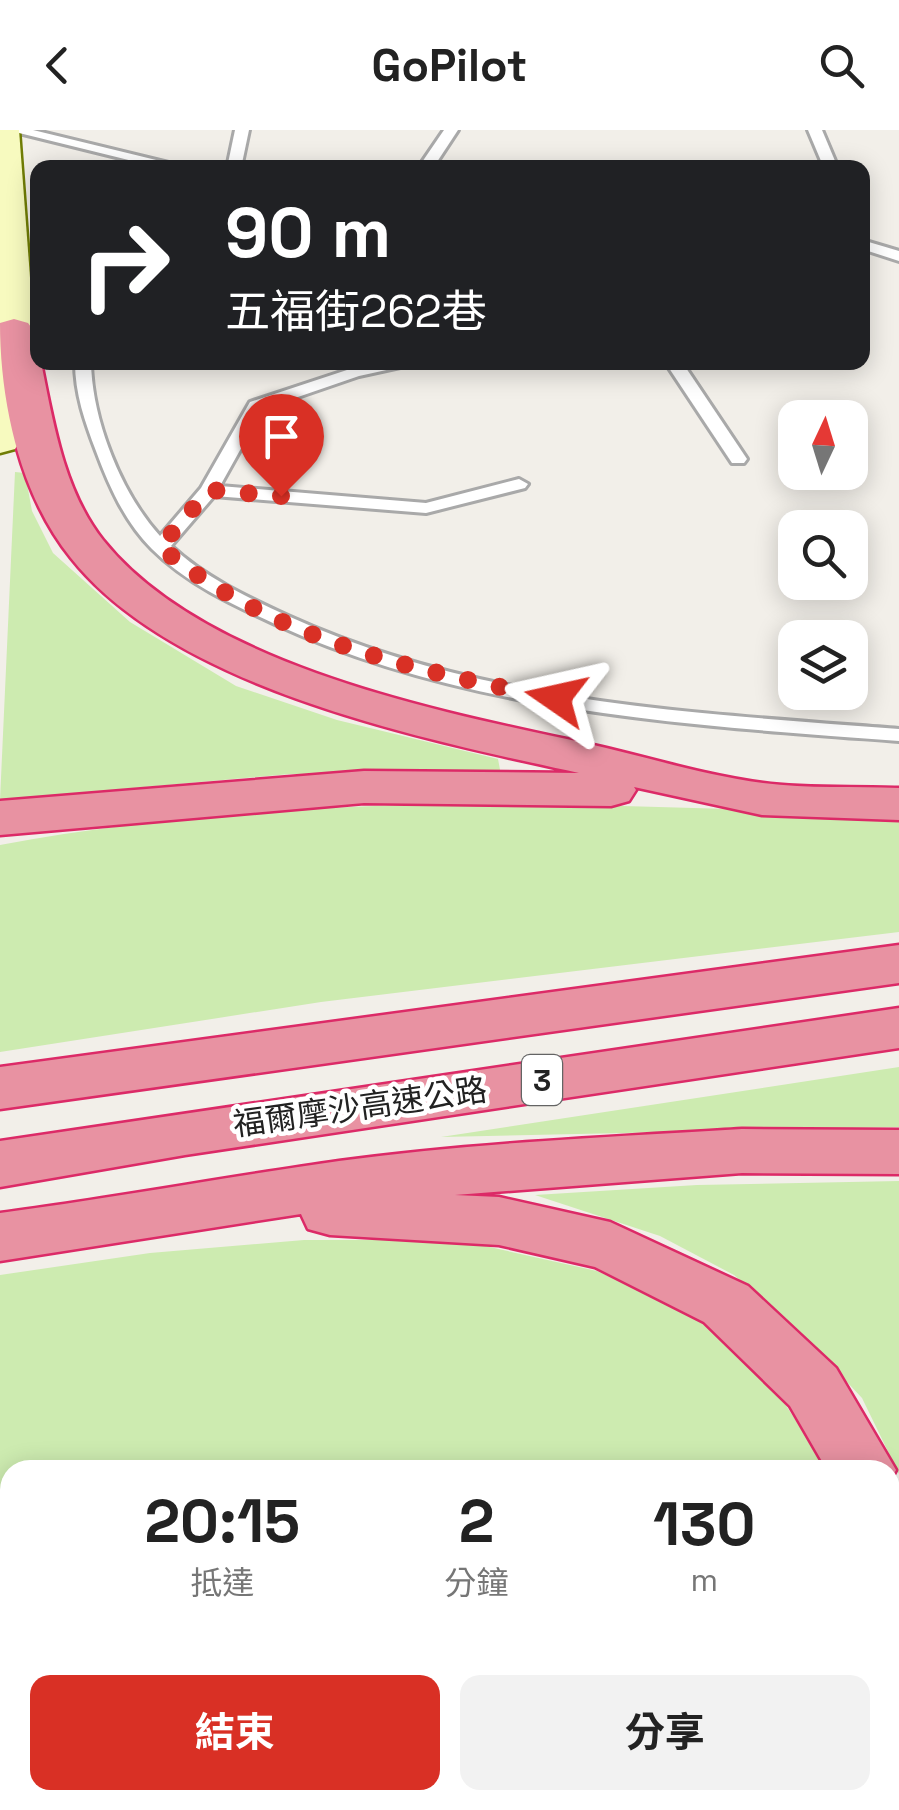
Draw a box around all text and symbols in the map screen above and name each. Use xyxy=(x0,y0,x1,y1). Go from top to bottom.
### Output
text: GoPilot xyxy=(372,37,527,94)
icon: back xyxy=(30,38,85,93)
icon: search xyxy=(814,38,869,93)
text: 90 m xyxy=(225,188,391,277)
icon: right xyxy=(60,200,190,330)
text: 五福街262巷 xyxy=(225,283,487,340)
pin xyxy=(239,394,324,497)
north arrow xyxy=(778,400,868,490)
map controls xyxy=(778,400,868,710)
icon: arrive xyxy=(254,409,309,464)
button: search xyxy=(778,510,868,600)
button: layers xyxy=(778,620,868,710)
position arrow xyxy=(504,646,608,750)
road number: 3 xyxy=(522,1055,562,1105)
street label: 福爾摩沙高速公路 xyxy=(230,1069,490,1145)
text: 20:15 xyxy=(144,1483,300,1560)
text: 2 xyxy=(459,1483,494,1560)
text: 130 xyxy=(653,1486,755,1563)
text: m xyxy=(690,1560,718,1600)
text: 抵達 xyxy=(190,1563,254,1603)
text: 分鐘 xyxy=(445,1563,509,1603)
button: 結束 xyxy=(30,1675,440,1790)
button: 分享 xyxy=(460,1675,870,1790)

